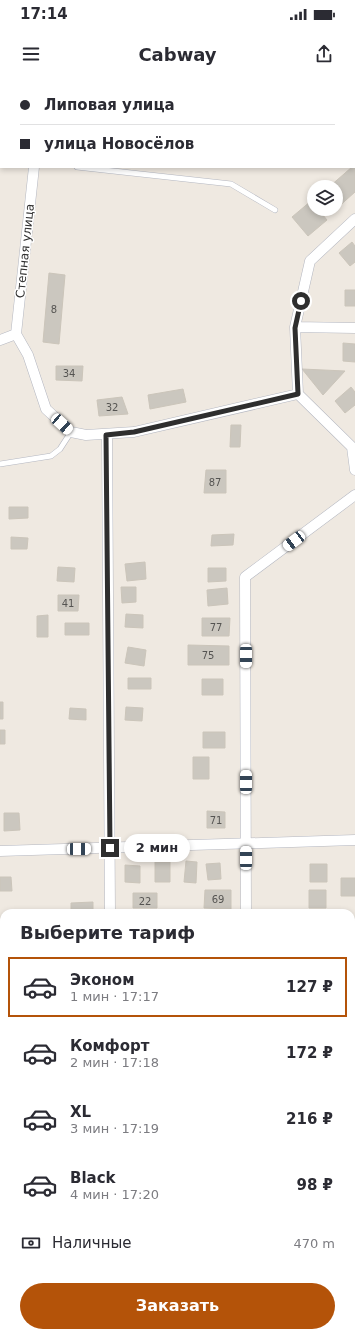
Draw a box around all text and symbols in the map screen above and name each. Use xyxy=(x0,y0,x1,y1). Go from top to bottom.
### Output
text: 17:14 xyxy=(20,5,68,23)
icon: menu xyxy=(20,43,42,65)
icon: share xyxy=(313,43,335,65)
text: Cabway xyxy=(138,44,217,65)
text: Липовая улица xyxy=(44,96,175,114)
text: улица Новосёлов xyxy=(44,135,194,153)
map controls xyxy=(307,180,343,216)
button: layers xyxy=(307,180,343,216)
street label: Степная улица xyxy=(13,203,37,299)
route start xyxy=(292,292,310,310)
house number: 8 xyxy=(51,304,57,315)
house number: 34 xyxy=(63,368,75,379)
house number: 32 xyxy=(106,402,118,413)
car xyxy=(49,412,75,436)
house number: 87 xyxy=(209,477,221,488)
car xyxy=(281,529,307,553)
house number: 41 xyxy=(62,598,74,609)
house number: 77 xyxy=(210,622,222,633)
car xyxy=(240,644,252,668)
house number: 75 xyxy=(202,650,214,661)
car xyxy=(240,770,252,794)
house number: 71 xyxy=(210,815,222,826)
callout: 2 мин xyxy=(124,834,190,862)
route end xyxy=(101,839,119,857)
text: 2 мин xyxy=(136,840,178,855)
car xyxy=(67,843,91,855)
car xyxy=(240,846,252,870)
house number: 69 xyxy=(212,894,224,905)
house number: 22 xyxy=(139,896,151,907)
text: Выберите тариф xyxy=(20,922,195,943)
icon: car xyxy=(22,969,58,1005)
text: Эконом xyxy=(70,971,134,989)
text: 127 ₽ xyxy=(286,978,333,996)
text: 1 мин · 17:17 xyxy=(70,989,159,1004)
icon: car xyxy=(22,1035,58,1071)
text: Комфорт xyxy=(70,1037,149,1055)
text: 172 ₽ xyxy=(286,1044,333,1062)
text: 2 мин · 17:18 xyxy=(70,1055,159,1070)
icon: car xyxy=(22,1101,58,1137)
text: XL xyxy=(70,1103,91,1121)
text: 216 ₽ xyxy=(286,1110,333,1128)
text: 3 мин · 17:19 xyxy=(70,1121,159,1136)
icon: car xyxy=(22,1167,58,1203)
text: Black xyxy=(70,1169,116,1187)
text: 98 ₽ xyxy=(296,1176,333,1194)
text: 4 мин · 17:20 xyxy=(70,1187,159,1202)
icon: cash xyxy=(20,1232,42,1254)
text: Наличные xyxy=(52,1234,132,1252)
text: 470 m xyxy=(293,1236,335,1251)
button: Заказать xyxy=(20,1283,335,1329)

